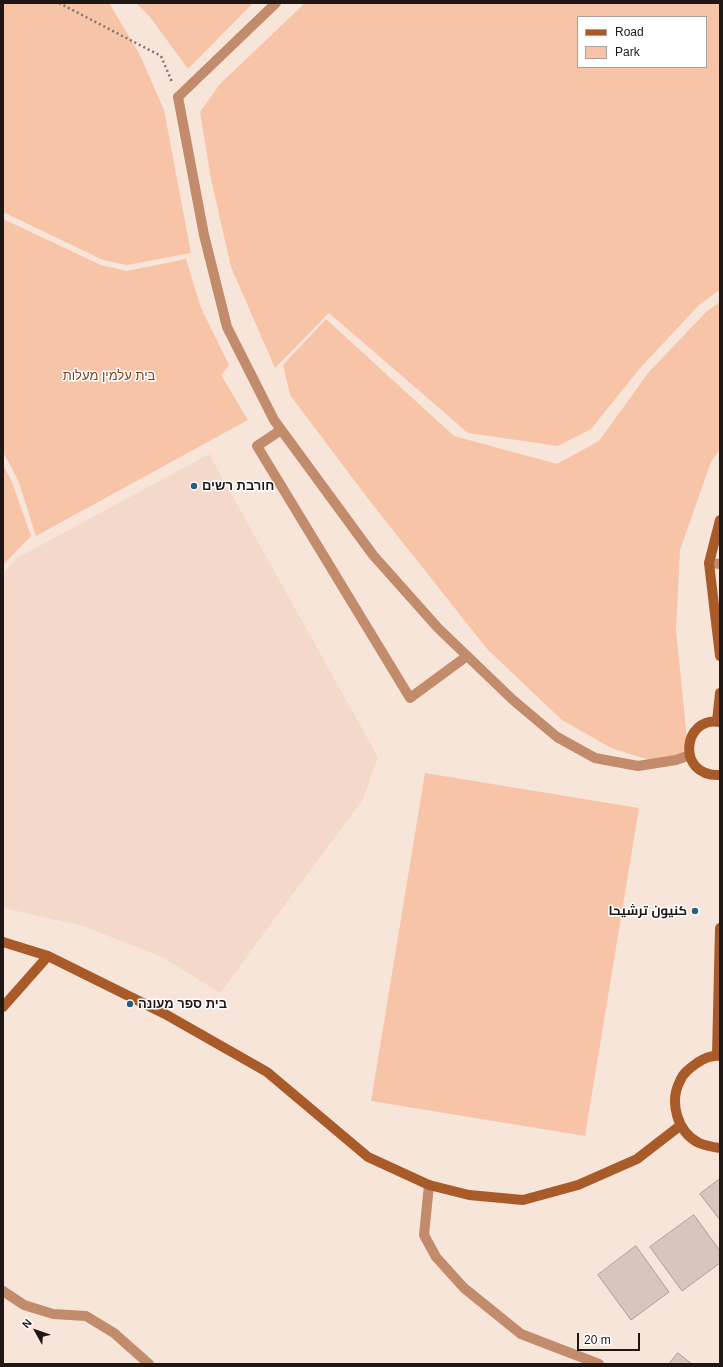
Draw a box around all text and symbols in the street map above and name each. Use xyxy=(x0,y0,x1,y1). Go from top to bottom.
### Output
legend xyxy=(577,16,707,68)
text: Road xyxy=(615,25,644,39)
text: Park xyxy=(615,45,640,59)
park label: בית עלמין מעלות xyxy=(63,368,155,384)
place label: חורבת רשים xyxy=(202,478,274,494)
marker: חורבת רשים xyxy=(189,481,199,491)
place label: كنيون ترشيحا xyxy=(609,903,687,919)
marker: كنيون ترشيحا xyxy=(690,906,700,916)
place label: בית ספר מעונה xyxy=(138,996,227,1012)
marker: בית ספר מעונה xyxy=(125,999,135,1009)
north arrow xyxy=(16,1311,56,1351)
text: N xyxy=(20,1316,34,1330)
scale bar xyxy=(579,1325,642,1351)
text: 20 m xyxy=(584,1333,611,1347)

